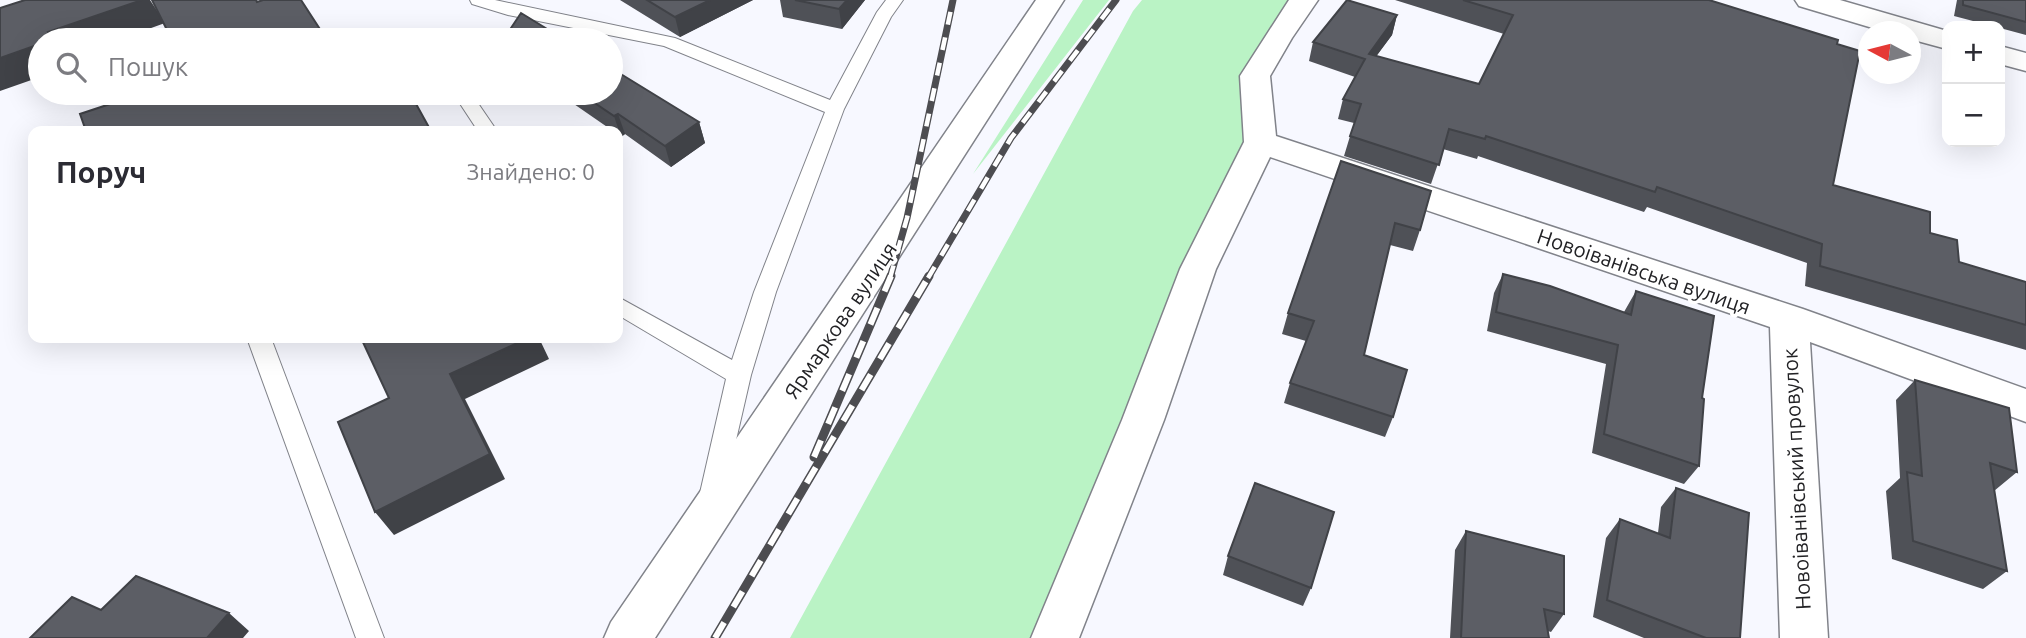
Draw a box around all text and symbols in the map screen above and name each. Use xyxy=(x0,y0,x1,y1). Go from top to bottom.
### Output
north arrow xyxy=(1858,21,1921,84)
map controls xyxy=(1942,21,2005,147)
button: + xyxy=(1942,21,2005,84)
search box xyxy=(28,28,623,105)
icon: search xyxy=(52,48,90,86)
text: Пошук xyxy=(108,52,188,81)
button: − xyxy=(1942,84,2005,147)
text: Поруч xyxy=(56,155,146,189)
text: Знайдено: 0 xyxy=(466,159,595,184)
street label: Новоіванівська вулиця xyxy=(1534,223,1754,319)
street label: Ярмаркова вулиця xyxy=(779,237,901,403)
street label: Новоіванівський провулок xyxy=(1777,347,1815,610)

